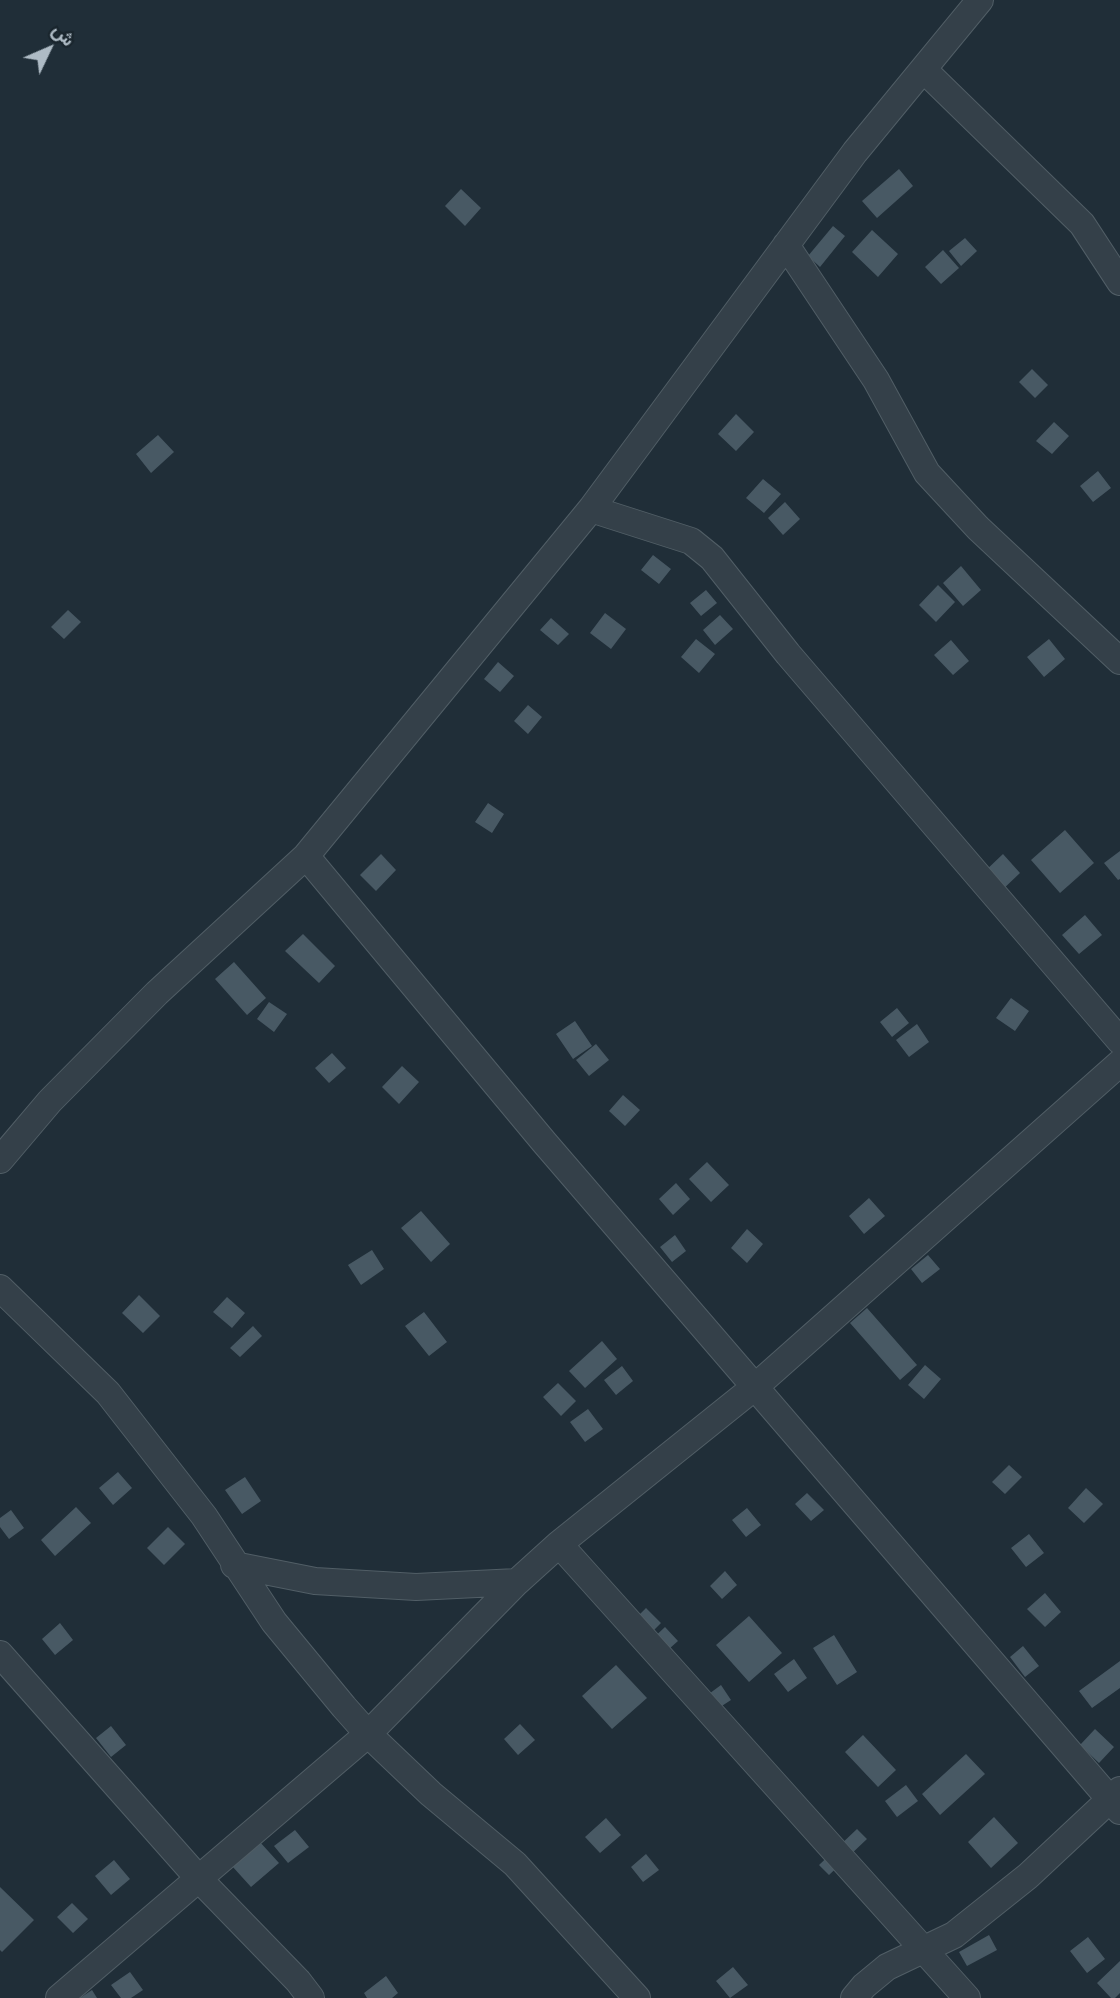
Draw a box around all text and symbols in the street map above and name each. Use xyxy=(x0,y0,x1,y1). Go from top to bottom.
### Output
north arrow xyxy=(14,14,84,84)
text: ش xyxy=(48,18,81,50)

